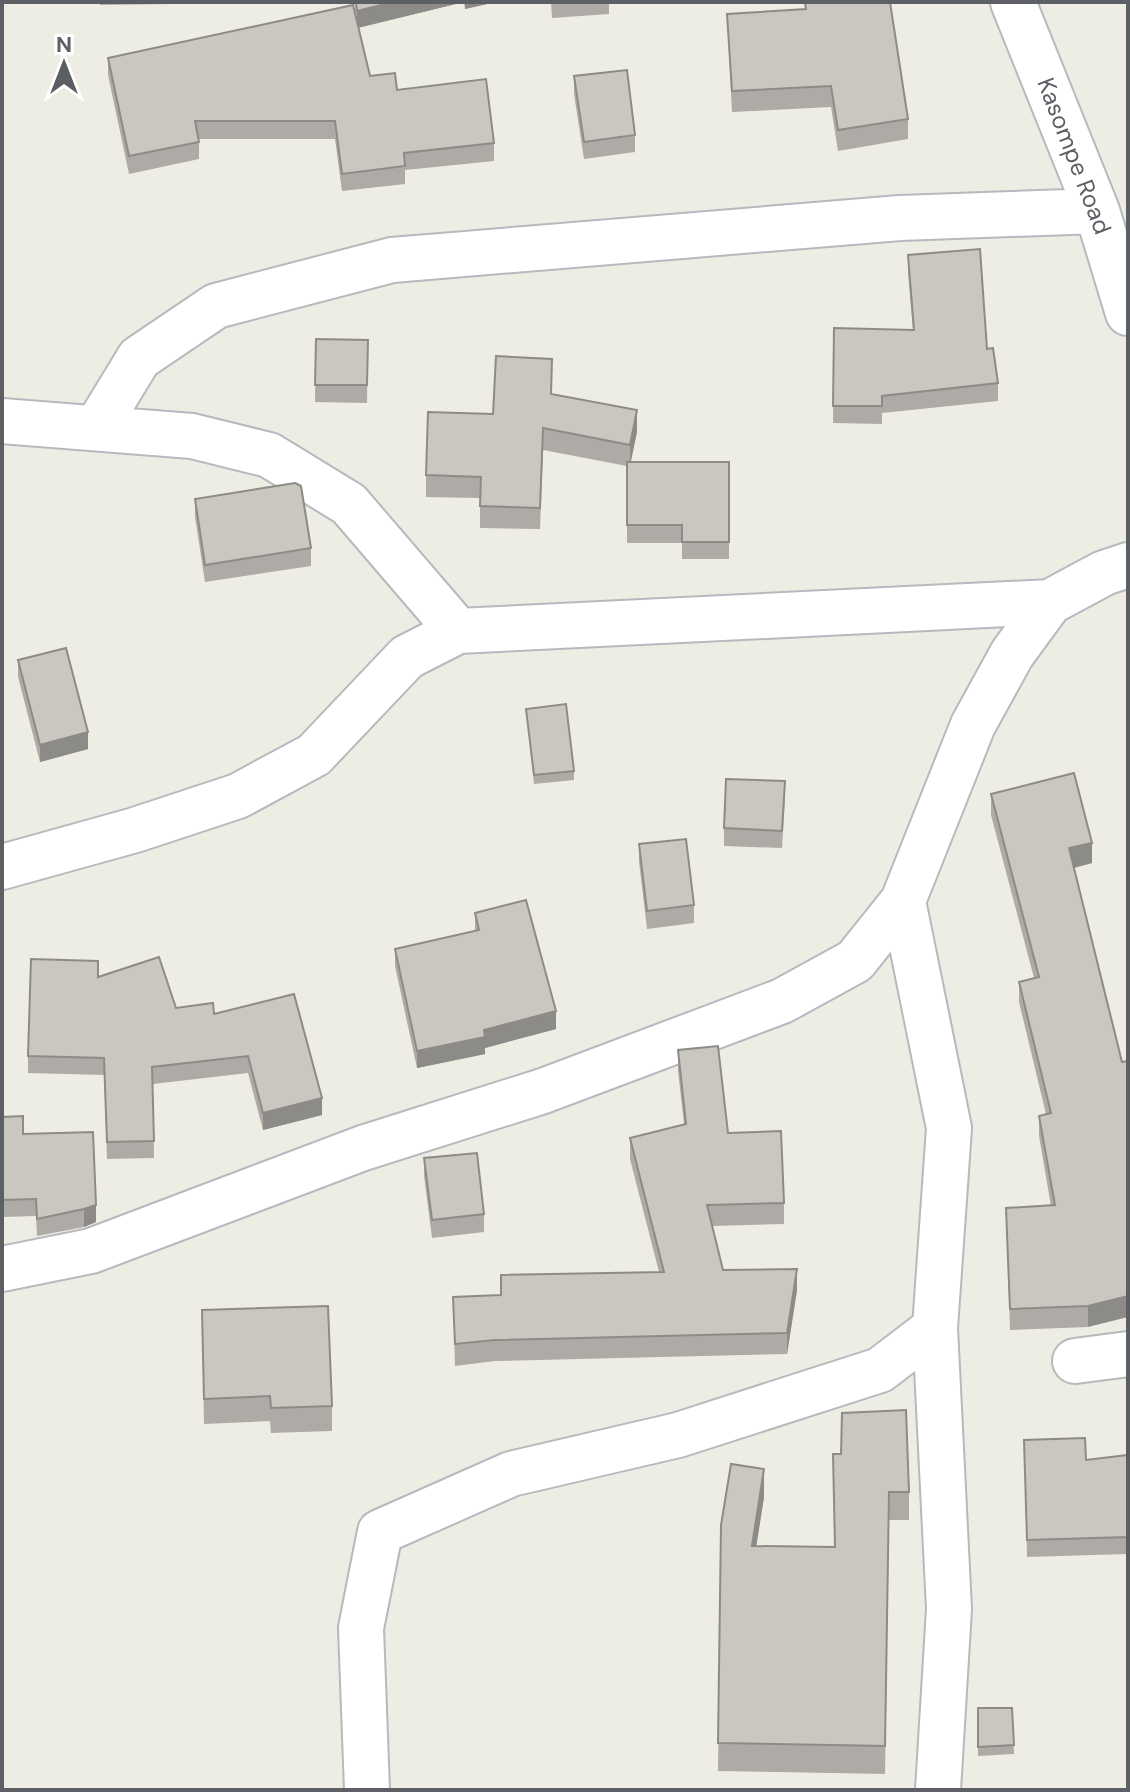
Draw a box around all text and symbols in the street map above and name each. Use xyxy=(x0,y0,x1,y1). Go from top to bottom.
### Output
north arrow xyxy=(24,24,104,104)
text: N xyxy=(56,30,72,59)
street label: Kasompe Road xyxy=(1030,73,1119,238)

